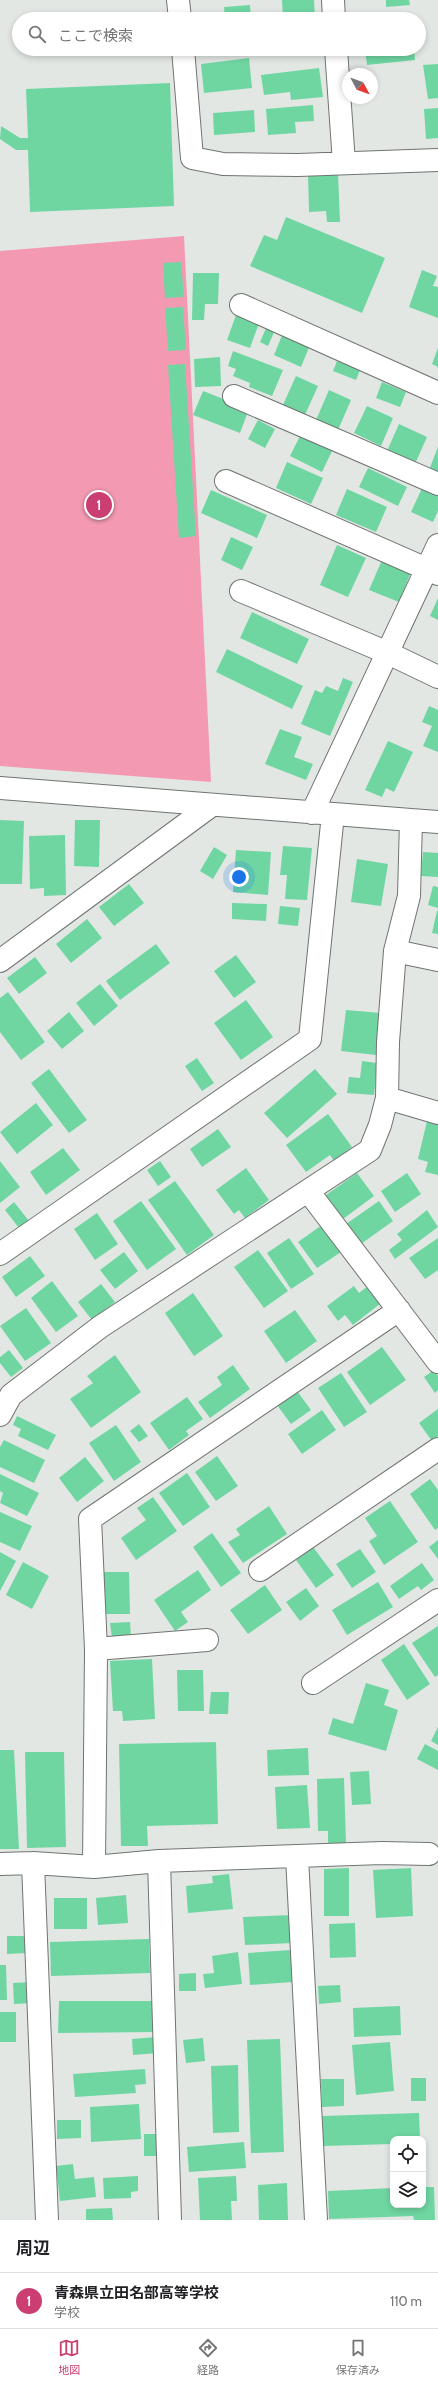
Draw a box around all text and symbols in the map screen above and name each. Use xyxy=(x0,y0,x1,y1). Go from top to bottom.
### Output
search box xyxy=(12,12,426,56)
icon: search xyxy=(26,23,48,45)
text: ここで検索 xyxy=(58,27,133,45)
north arrow xyxy=(342,68,378,104)
pin: 1 xyxy=(86,490,112,520)
your location xyxy=(229,867,249,887)
map controls xyxy=(390,2136,426,2208)
button: locate xyxy=(390,2136,426,2172)
button: layers xyxy=(390,2172,426,2208)
text: 周辺 xyxy=(16,2238,50,2258)
text: 青森県立田名部高等学校 xyxy=(54,2284,219,2302)
text: 1 xyxy=(27,2293,31,2309)
text: 110 m xyxy=(390,2293,422,2309)
text: 学校 xyxy=(54,2304,80,2320)
tab: 地図 xyxy=(58,2337,80,2377)
tab: 経路 xyxy=(197,2337,219,2377)
tab: 保存済み xyxy=(336,2337,380,2377)

